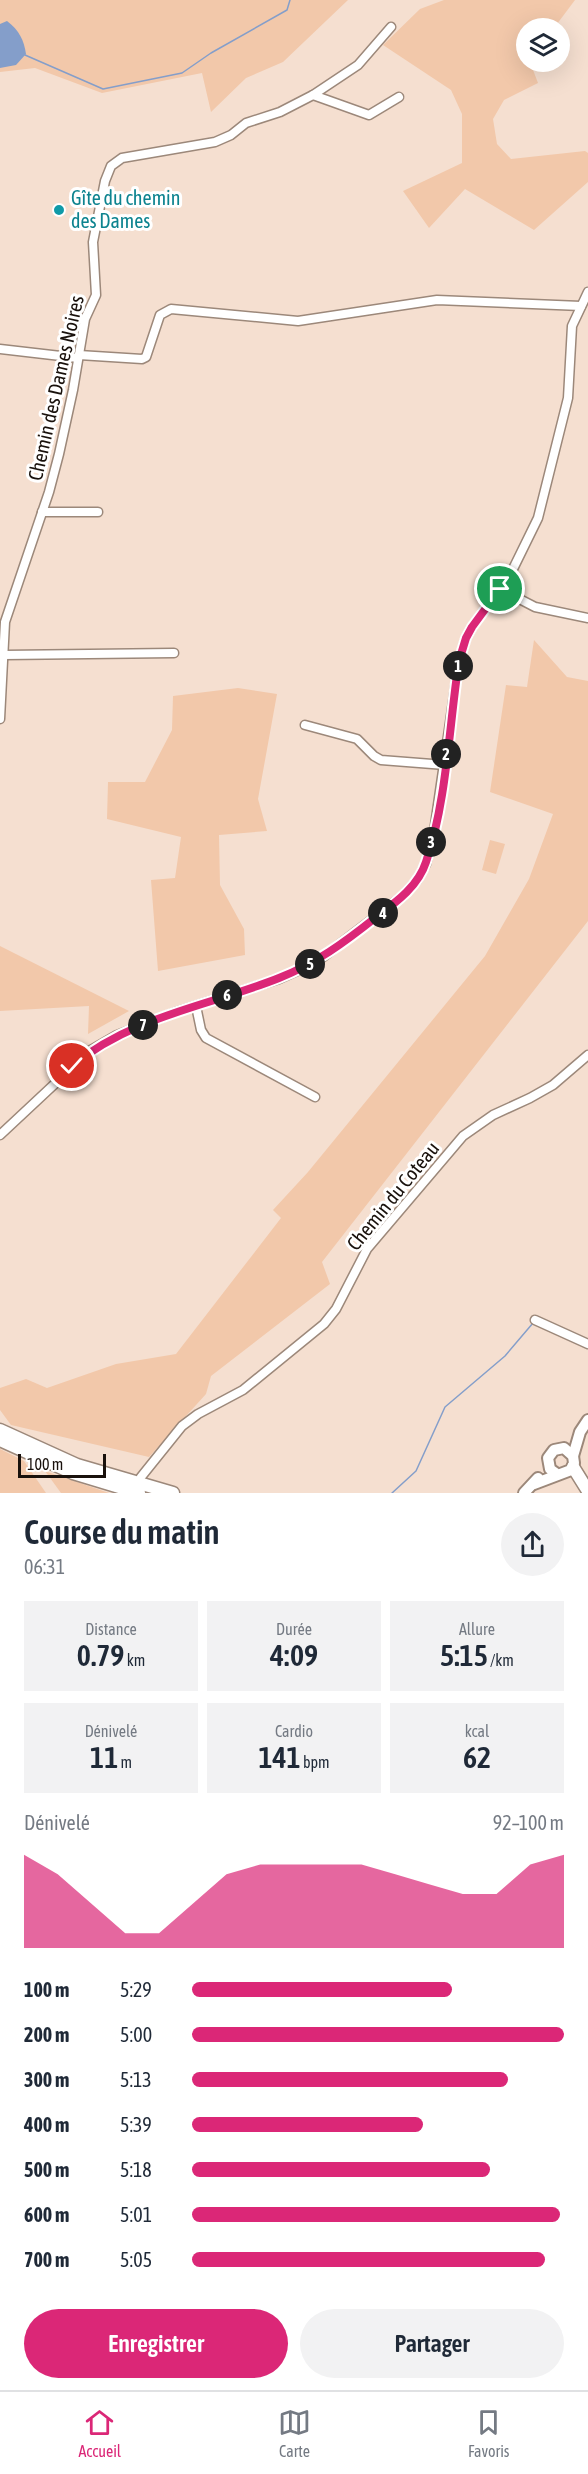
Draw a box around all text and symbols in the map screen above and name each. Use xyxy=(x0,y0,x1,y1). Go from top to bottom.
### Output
map controls xyxy=(516,18,570,72)
button: layers xyxy=(516,18,570,72)
place label: Gîte du chemin des Dames xyxy=(71,186,180,232)
marker: Gîte du chemin des Dames xyxy=(52,203,66,217)
street label: Chemin des Dames Noires xyxy=(23,293,88,483)
pin xyxy=(474,563,525,614)
icon: arrive xyxy=(483,572,516,605)
pin: 1 xyxy=(443,651,473,681)
text: 1 xyxy=(454,657,462,675)
pin: 2 xyxy=(431,739,461,769)
text: 2 xyxy=(442,745,450,763)
pin: 3 xyxy=(416,827,446,857)
text: 3 xyxy=(427,833,435,851)
pin: 4 xyxy=(368,898,398,928)
text: 4 xyxy=(379,904,387,922)
pin: 5 xyxy=(295,949,325,979)
text: 5 xyxy=(306,955,314,973)
pin: 6 xyxy=(212,980,242,1010)
text: 6 xyxy=(223,986,231,1004)
pin: 7 xyxy=(128,1010,158,1040)
text: 7 xyxy=(139,1016,147,1034)
pin xyxy=(46,1040,97,1091)
icon: check xyxy=(55,1049,88,1082)
street label: Chemin du Coteau xyxy=(342,1137,443,1255)
scale bar xyxy=(18,1451,106,1478)
text: 100 m xyxy=(27,1455,63,1473)
text: Course du matin xyxy=(24,1513,220,1551)
button: share xyxy=(501,1513,564,1576)
text: 06:31 xyxy=(24,1555,65,1578)
text: Distance xyxy=(85,1620,137,1638)
text: Durée xyxy=(276,1620,312,1638)
text: Allure xyxy=(459,1620,495,1638)
text: 0.79 xyxy=(77,1638,124,1672)
text: 4:09 xyxy=(270,1638,318,1672)
text: 5:15 xyxy=(440,1638,488,1672)
text: km xyxy=(124,1651,145,1669)
text: /km xyxy=(488,1651,514,1669)
text: Dénivelé xyxy=(85,1722,137,1740)
text: Cardio xyxy=(275,1722,313,1740)
text: kcal xyxy=(465,1722,489,1740)
text: 11 xyxy=(90,1740,118,1774)
text: 141 xyxy=(258,1740,301,1774)
text: 62 xyxy=(463,1740,491,1774)
text: m xyxy=(118,1753,132,1771)
text: bpm xyxy=(301,1753,330,1771)
text: Dénivelé xyxy=(24,1811,90,1834)
text: 92–100 m xyxy=(493,1811,564,1834)
text: 100 m xyxy=(24,1978,69,2001)
text: 5:29 xyxy=(120,1978,152,2001)
text: 200 m xyxy=(24,2023,69,2046)
text: 5:00 xyxy=(120,2023,152,2046)
text: 300 m xyxy=(24,2068,69,2091)
text: 5:13 xyxy=(120,2068,152,2091)
text: 400 m xyxy=(24,2113,69,2136)
text: 5:39 xyxy=(120,2113,152,2136)
text: 500 m xyxy=(24,2158,69,2181)
text: 5:18 xyxy=(120,2158,152,2181)
text: 600 m xyxy=(24,2203,69,2226)
text: 5:01 xyxy=(120,2203,152,2226)
text: 700 m xyxy=(24,2248,69,2271)
text: 5:05 xyxy=(120,2248,152,2271)
button: Enregistrer xyxy=(24,2309,288,2378)
button: Partager xyxy=(300,2309,564,2378)
tab: Accueil xyxy=(78,2406,121,2460)
tab: Carte xyxy=(278,2406,311,2460)
tab: Favoris xyxy=(468,2406,510,2460)

